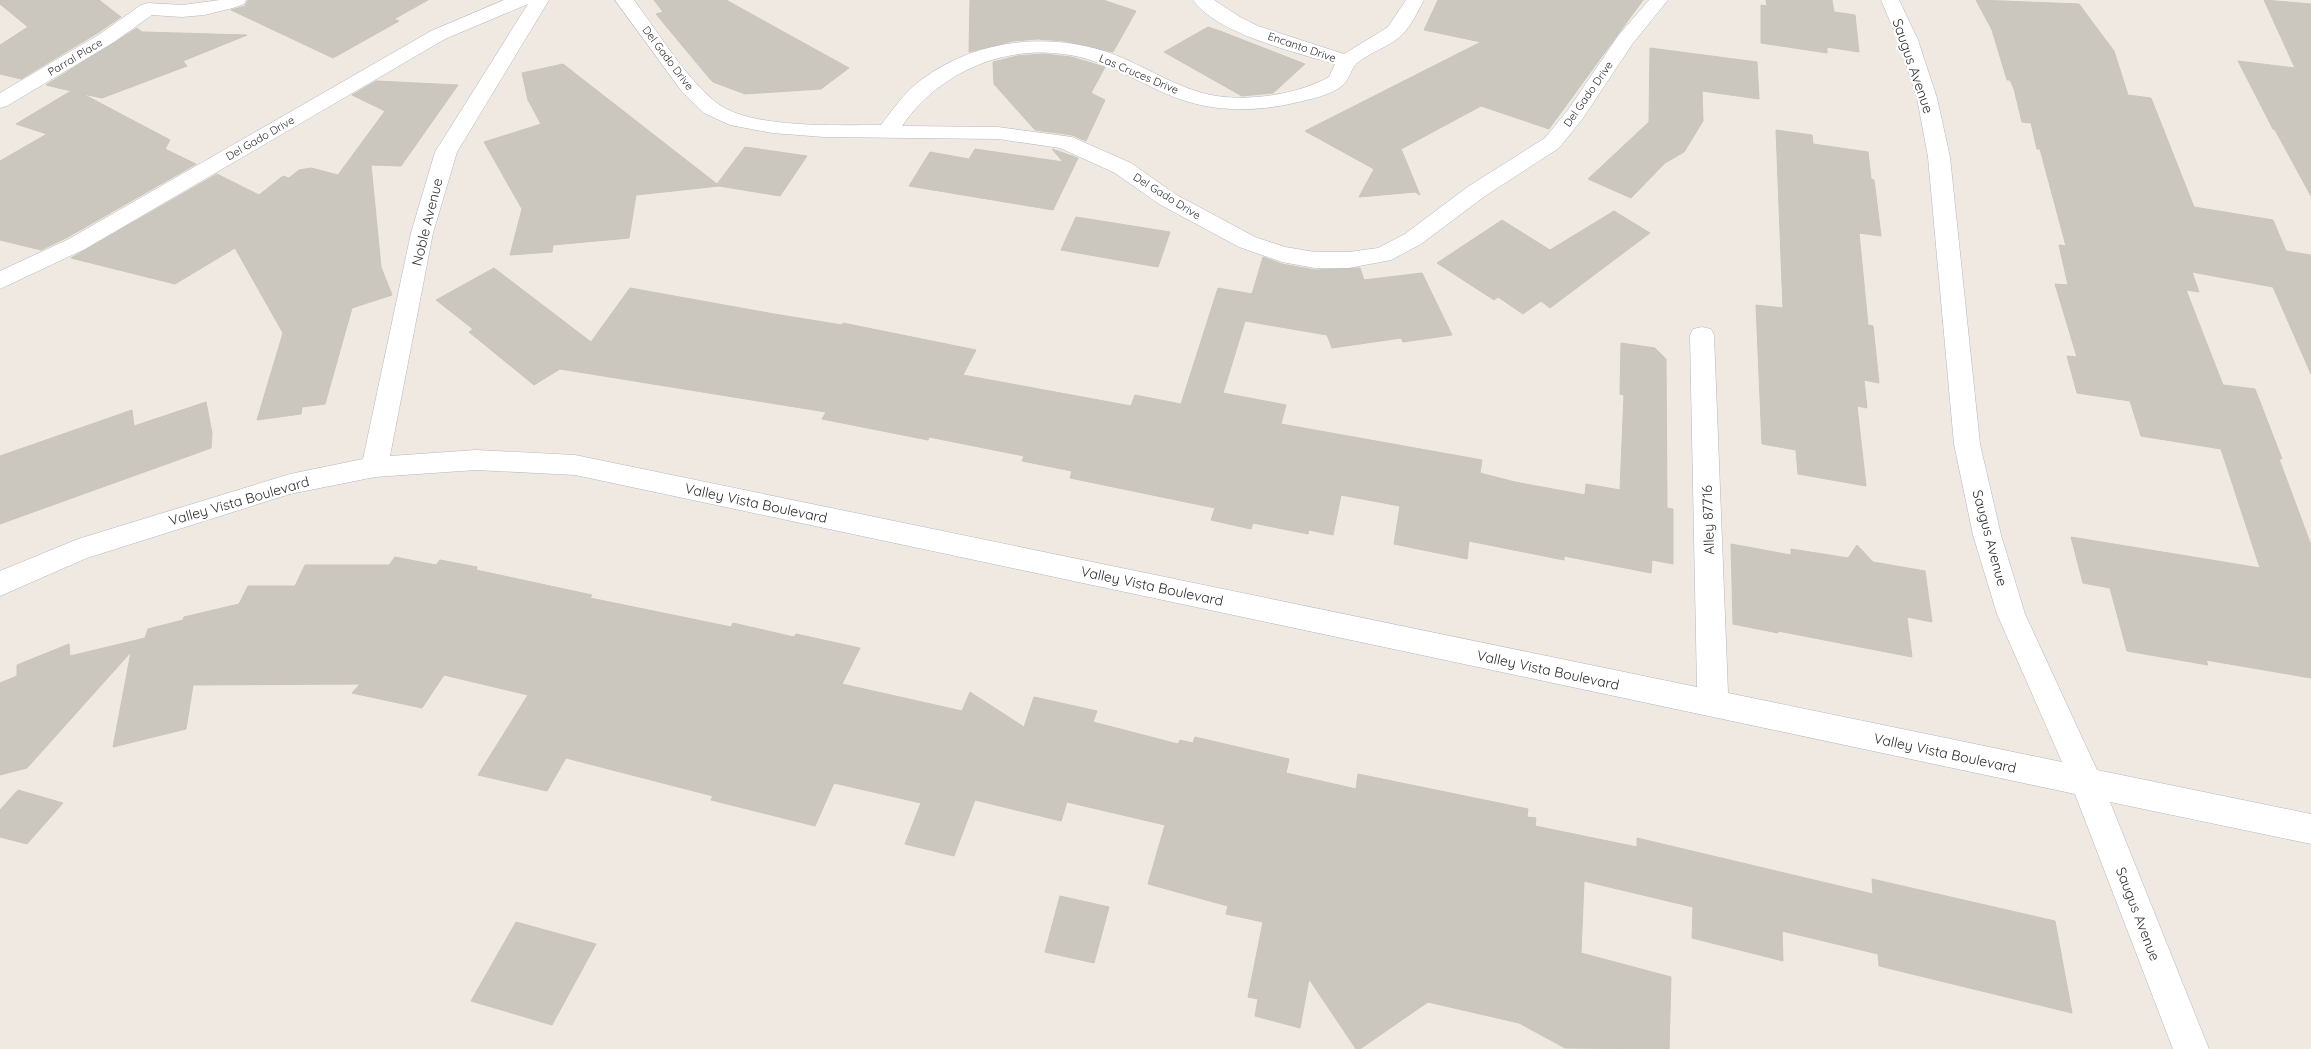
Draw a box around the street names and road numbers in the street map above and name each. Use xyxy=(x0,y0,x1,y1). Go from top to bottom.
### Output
street label: Saugus Avenue xyxy=(1888,16,1938,116)
street label: Del Gado Drive xyxy=(639,23,697,93)
street label: Encanto Drive xyxy=(1266,29,1338,65)
street label: Parral Place xyxy=(45,35,105,79)
street label: Las Cruces Drive xyxy=(1097,51,1181,97)
street label: Del Gado Drive xyxy=(1560,58,1616,130)
street label: Del Gado Drive xyxy=(223,113,297,163)
street label: Del Gado Drive xyxy=(1131,170,1203,222)
street label: Noble Avenue xyxy=(407,176,447,268)
street label: Valley Vista Boulevard xyxy=(167,472,311,530)
street label: Valley Vista Boulevard xyxy=(683,479,829,527)
street label: Alley 87716 xyxy=(1698,484,1718,555)
street label: Saugus Avenue xyxy=(1969,488,2012,588)
street label: Valley Vista Boulevard xyxy=(1079,562,1225,610)
street label: Valley Vista Boulevard xyxy=(1475,646,1621,694)
street label: Valley Vista Boulevard xyxy=(1872,729,2018,777)
street label: Saugus Avenue xyxy=(2112,865,2164,963)

